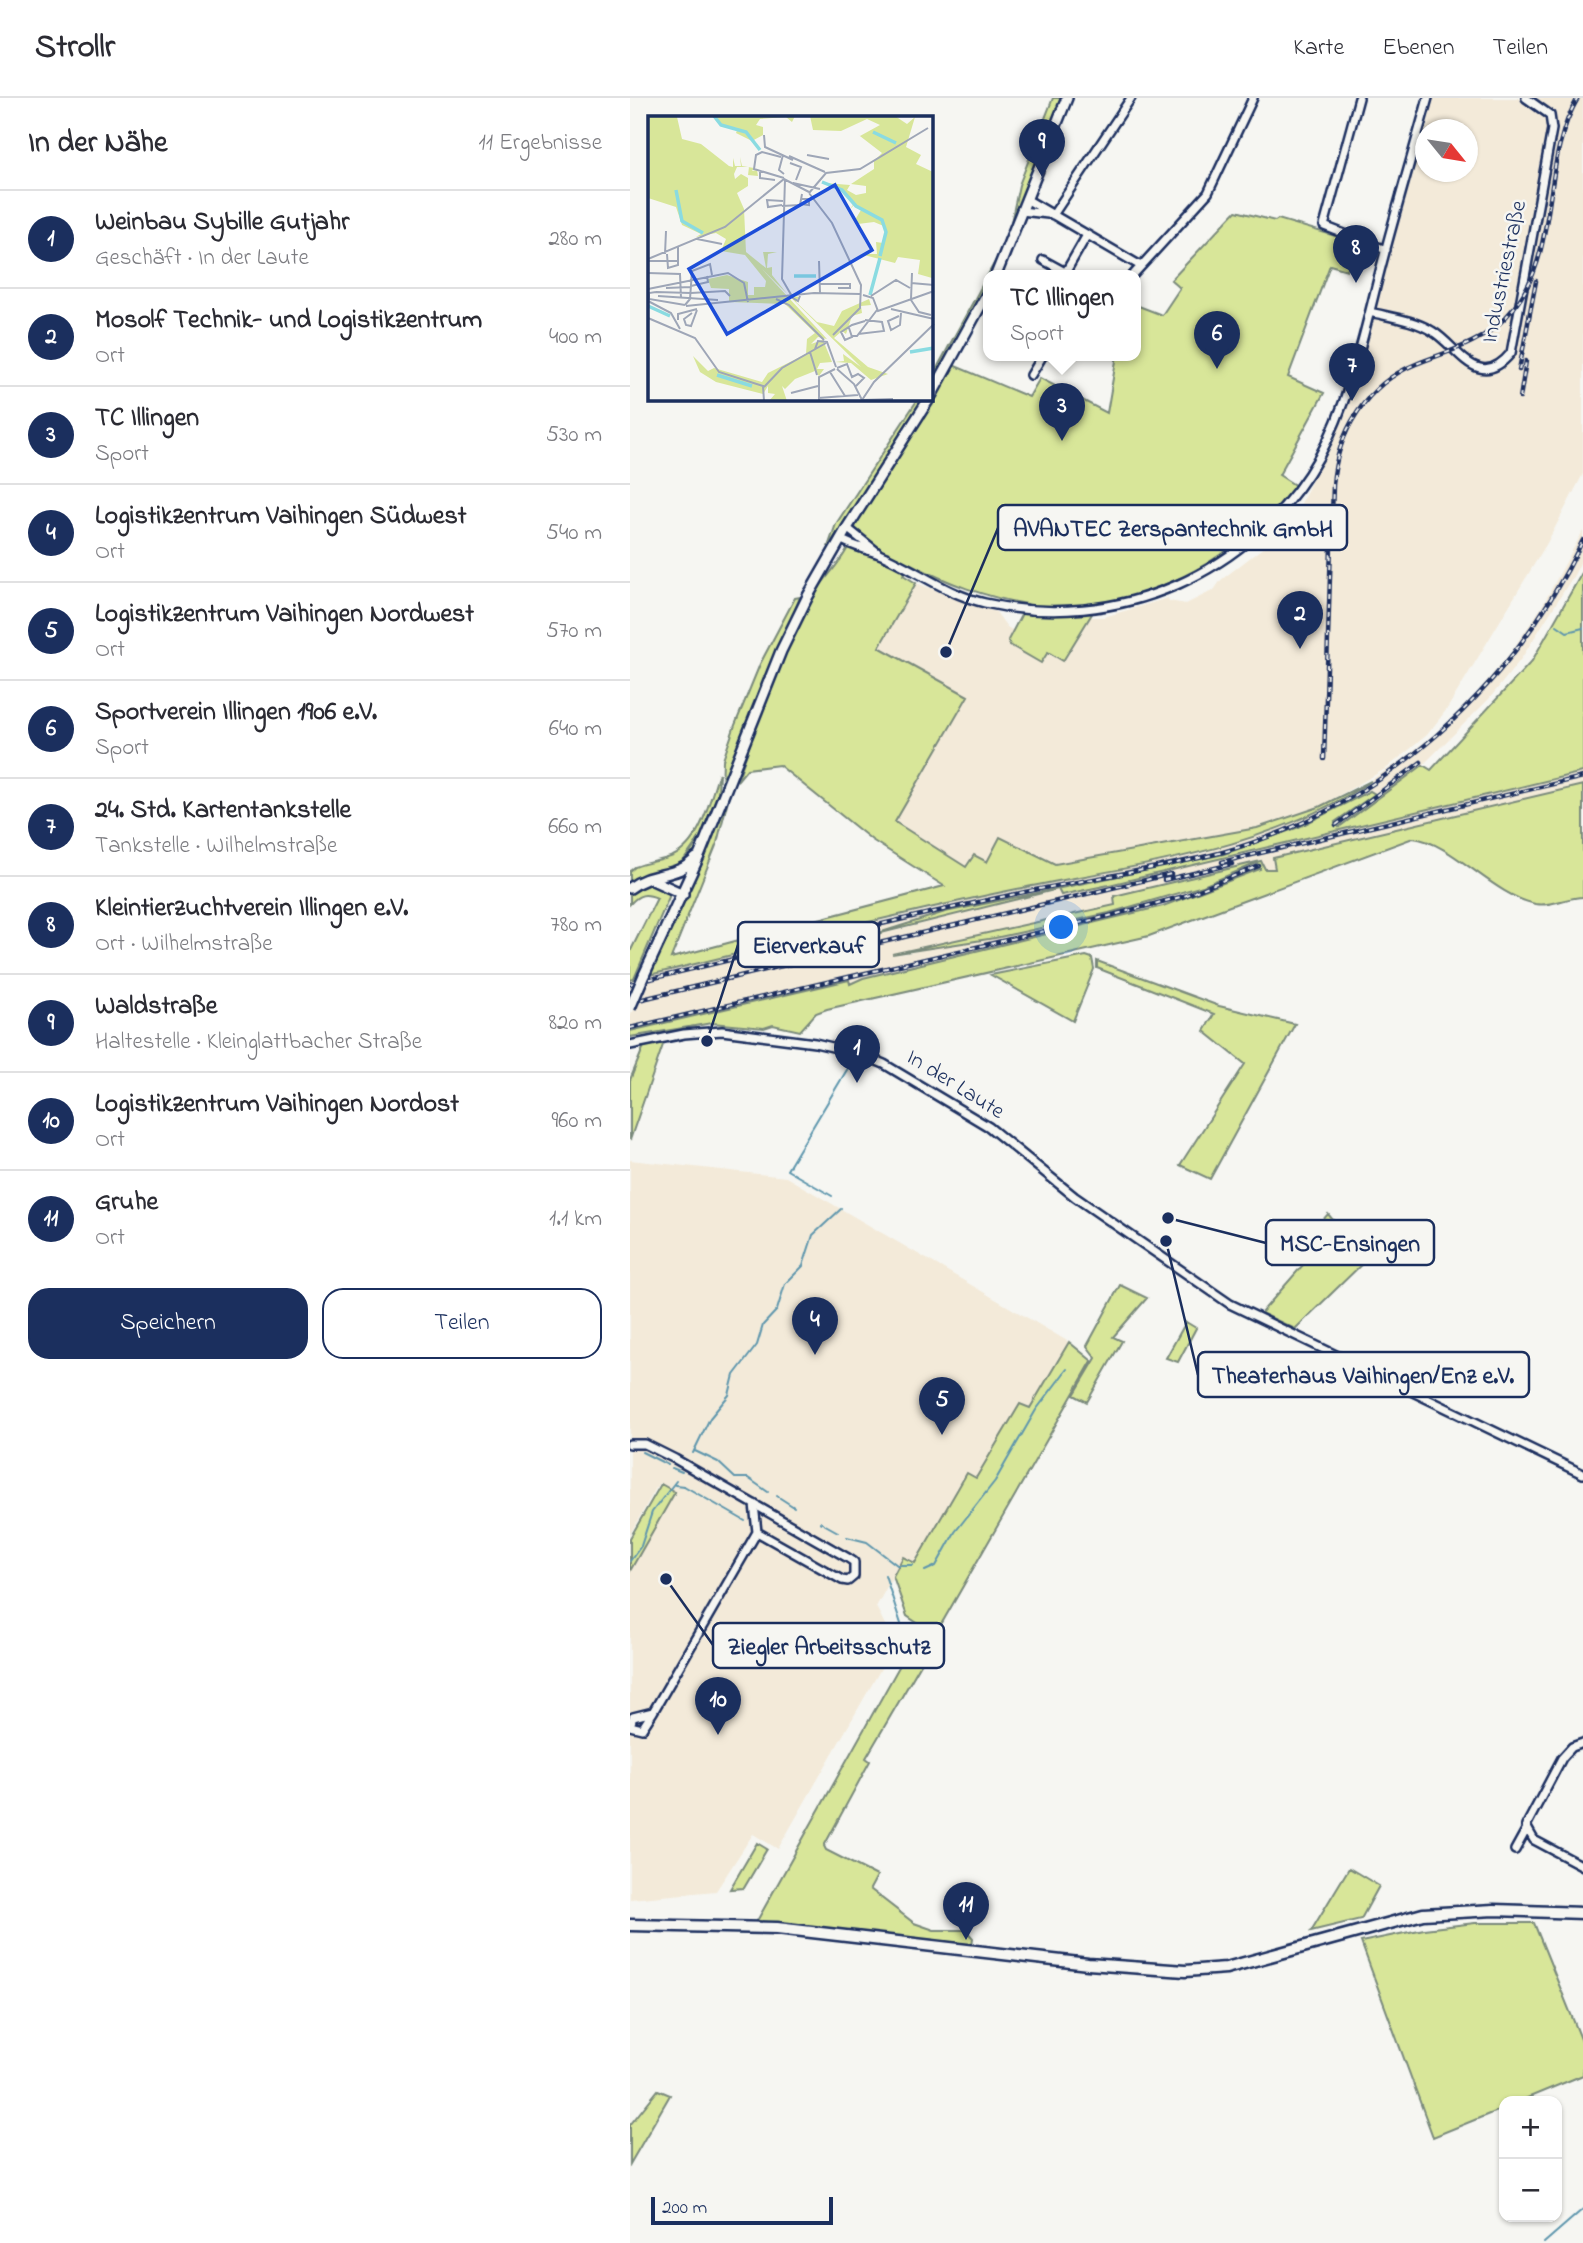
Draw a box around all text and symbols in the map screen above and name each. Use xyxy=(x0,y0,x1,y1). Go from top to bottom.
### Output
text: Strollr xyxy=(35,24,115,72)
text: Karte xyxy=(1293,31,1344,66)
text: Ebenen xyxy=(1382,31,1455,66)
text: Teilen xyxy=(1493,31,1548,66)
inset map xyxy=(648,116,933,401)
pin: 9 xyxy=(1019,119,1065,177)
north arrow xyxy=(1415,119,1478,182)
text: In der Nähe xyxy=(28,122,168,166)
text: 11 Ergebnisse xyxy=(479,127,602,160)
street label: Industriestraße xyxy=(1474,197,1536,346)
text: Weinbau Sybille Gutjahr xyxy=(95,204,349,242)
text: 1 xyxy=(47,223,55,256)
text: 280 m xyxy=(548,223,602,256)
pin: 8 xyxy=(1333,225,1379,283)
text: Geschäft · In der Laute xyxy=(95,242,309,275)
popup xyxy=(983,270,1141,361)
text: TC Illingen xyxy=(1010,280,1114,318)
text: Mosolf Technik- und Logistikzentrum xyxy=(95,302,482,340)
pin: 6 xyxy=(1194,311,1240,369)
text: Sport xyxy=(1010,318,1064,351)
text: 2 xyxy=(45,321,57,354)
text: 400 m xyxy=(549,321,602,354)
text: Ort xyxy=(95,340,125,373)
pin: 7 xyxy=(1329,343,1375,401)
pin: 3 xyxy=(1039,383,1085,441)
text: TC Illingen xyxy=(95,400,199,438)
text: 3 xyxy=(46,419,56,452)
text: 530 m xyxy=(546,419,602,452)
text: Sport xyxy=(95,438,149,471)
text: Logistikzentrum Vaihingen Südwest xyxy=(95,498,466,536)
callout: AVANTEC Zerspantechnik GmbH xyxy=(998,505,1347,550)
text: AVANTEC Zerspantechnik GmbH xyxy=(1013,513,1333,548)
text: 4 xyxy=(46,517,56,550)
text: 540 m xyxy=(546,517,602,550)
text: Ort xyxy=(95,536,125,569)
pin: 2 xyxy=(1277,591,1323,649)
text: Logistikzentrum Vaihingen Nordwest xyxy=(95,596,474,634)
text: 5 xyxy=(44,615,58,648)
text: 570 m xyxy=(546,615,602,648)
text: Ort xyxy=(95,634,125,667)
text: Sportverein Illingen 1906 e.V. xyxy=(95,694,377,732)
text: 6 xyxy=(46,713,56,746)
text: 640 m xyxy=(549,713,602,746)
text: Sport xyxy=(95,732,149,765)
text: 24. Std. Kartentankstelle xyxy=(95,792,351,830)
text: 7 xyxy=(46,811,56,844)
text: 660 m xyxy=(548,811,602,844)
text: Tankstelle · Wilhelmstraße xyxy=(95,830,337,863)
text: Kleintierzuchtverein Illingen e.V. xyxy=(95,890,408,928)
text: 8 xyxy=(47,909,55,942)
text: 780 m xyxy=(550,909,602,942)
your location xyxy=(1044,910,1078,944)
callout: Eierverkauf xyxy=(738,922,879,967)
text: Ort · Wilhelmstraße xyxy=(95,928,273,961)
text: Eierverkauf xyxy=(752,930,867,965)
text: Waldstraße xyxy=(95,988,218,1026)
text: 9 xyxy=(48,1007,54,1040)
text: 820 m xyxy=(548,1007,602,1040)
pin: 1 xyxy=(834,1025,880,1083)
text: Haltestelle · Kleinglattbacher Straße xyxy=(95,1026,422,1059)
street label: In der Laute xyxy=(899,1042,1011,1129)
text: Logistikzentrum Vaihingen Nordost xyxy=(95,1086,459,1124)
text: 10 xyxy=(42,1105,60,1138)
text: 960 m xyxy=(551,1105,602,1138)
text: Ort xyxy=(95,1124,125,1157)
text: Gruhe xyxy=(95,1184,158,1222)
text: 11 xyxy=(44,1203,58,1236)
text: 1.1 km xyxy=(549,1203,602,1236)
callout: MSC-Ensingen xyxy=(1266,1220,1434,1265)
text: Ort xyxy=(95,1222,125,1255)
text: MSC-Ensingen xyxy=(1280,1228,1420,1264)
button: Speichern xyxy=(28,1288,308,1359)
button: Teilen xyxy=(322,1288,602,1359)
pin: 4 xyxy=(792,1297,838,1355)
callout: Theaterhaus Vaihingen/Enz e.V. xyxy=(1198,1352,1529,1397)
text: Theaterhaus Vaihingen/Enz e.V. xyxy=(1212,1360,1514,1396)
pin: 5 xyxy=(919,1377,965,1435)
callout: Ziegler Arbeitsschutz xyxy=(713,1623,944,1668)
text: Ziegler Arbeitsschutz xyxy=(727,1631,931,1667)
pin: 10 xyxy=(695,1677,741,1735)
pin: 11 xyxy=(943,1882,989,1940)
map controls xyxy=(1499,2096,1562,2222)
button: + xyxy=(1499,2096,1562,2159)
button: − xyxy=(1499,2159,1562,2222)
scale bar xyxy=(651,2194,833,2226)
text: 200 m xyxy=(662,2195,707,2222)

